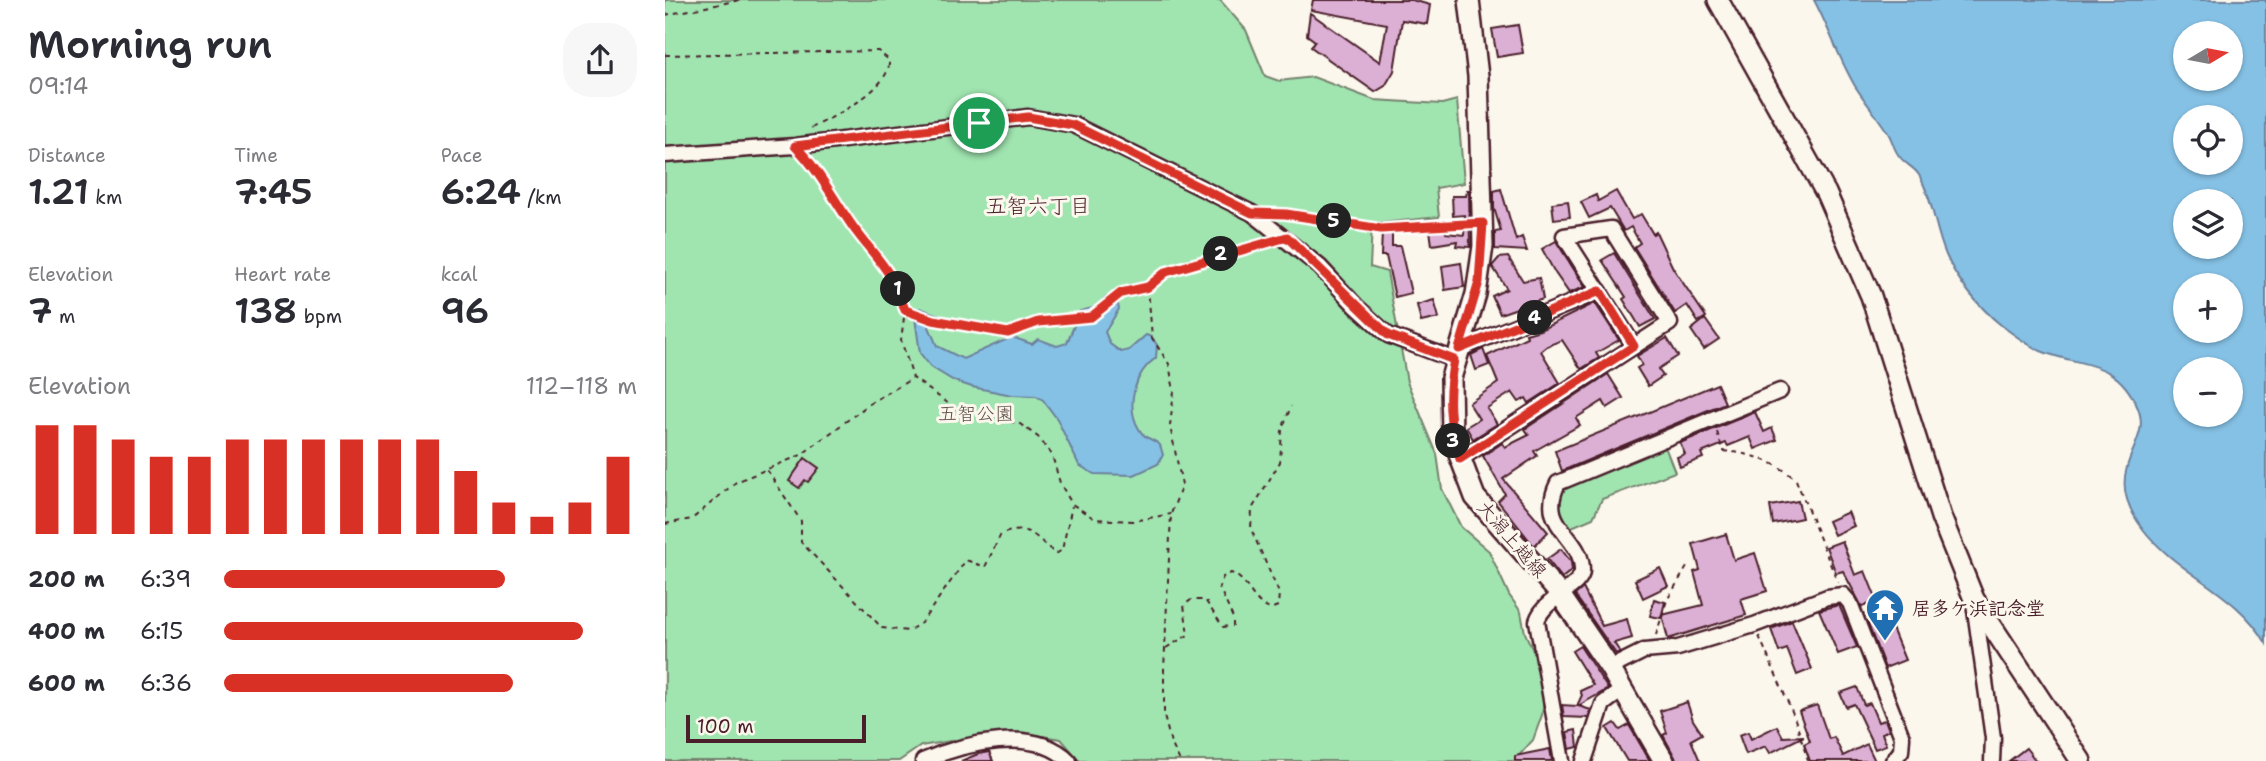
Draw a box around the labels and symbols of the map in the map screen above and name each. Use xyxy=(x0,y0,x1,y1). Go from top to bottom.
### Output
north arrow xyxy=(2173,21,2243,91)
pin xyxy=(949,93,1009,153)
district label: 五智六丁目 xyxy=(986,192,1091,220)
pin: 5 xyxy=(1317,204,1351,238)
pin: 2 xyxy=(1203,236,1239,272)
pin: 1 xyxy=(881,272,915,306)
pin: 4 xyxy=(1517,300,1553,336)
park label: 五智公園 xyxy=(938,401,1014,426)
pin: 3 xyxy=(1435,424,1471,458)
street label: 大潟上越線 xyxy=(1471,495,1553,583)
temple icon: 居多ケ浜記念堂 xyxy=(1864,587,1906,642)
place label: 居多ケ浜記念堂 xyxy=(1912,596,2045,621)
scale bar xyxy=(686,712,866,744)

